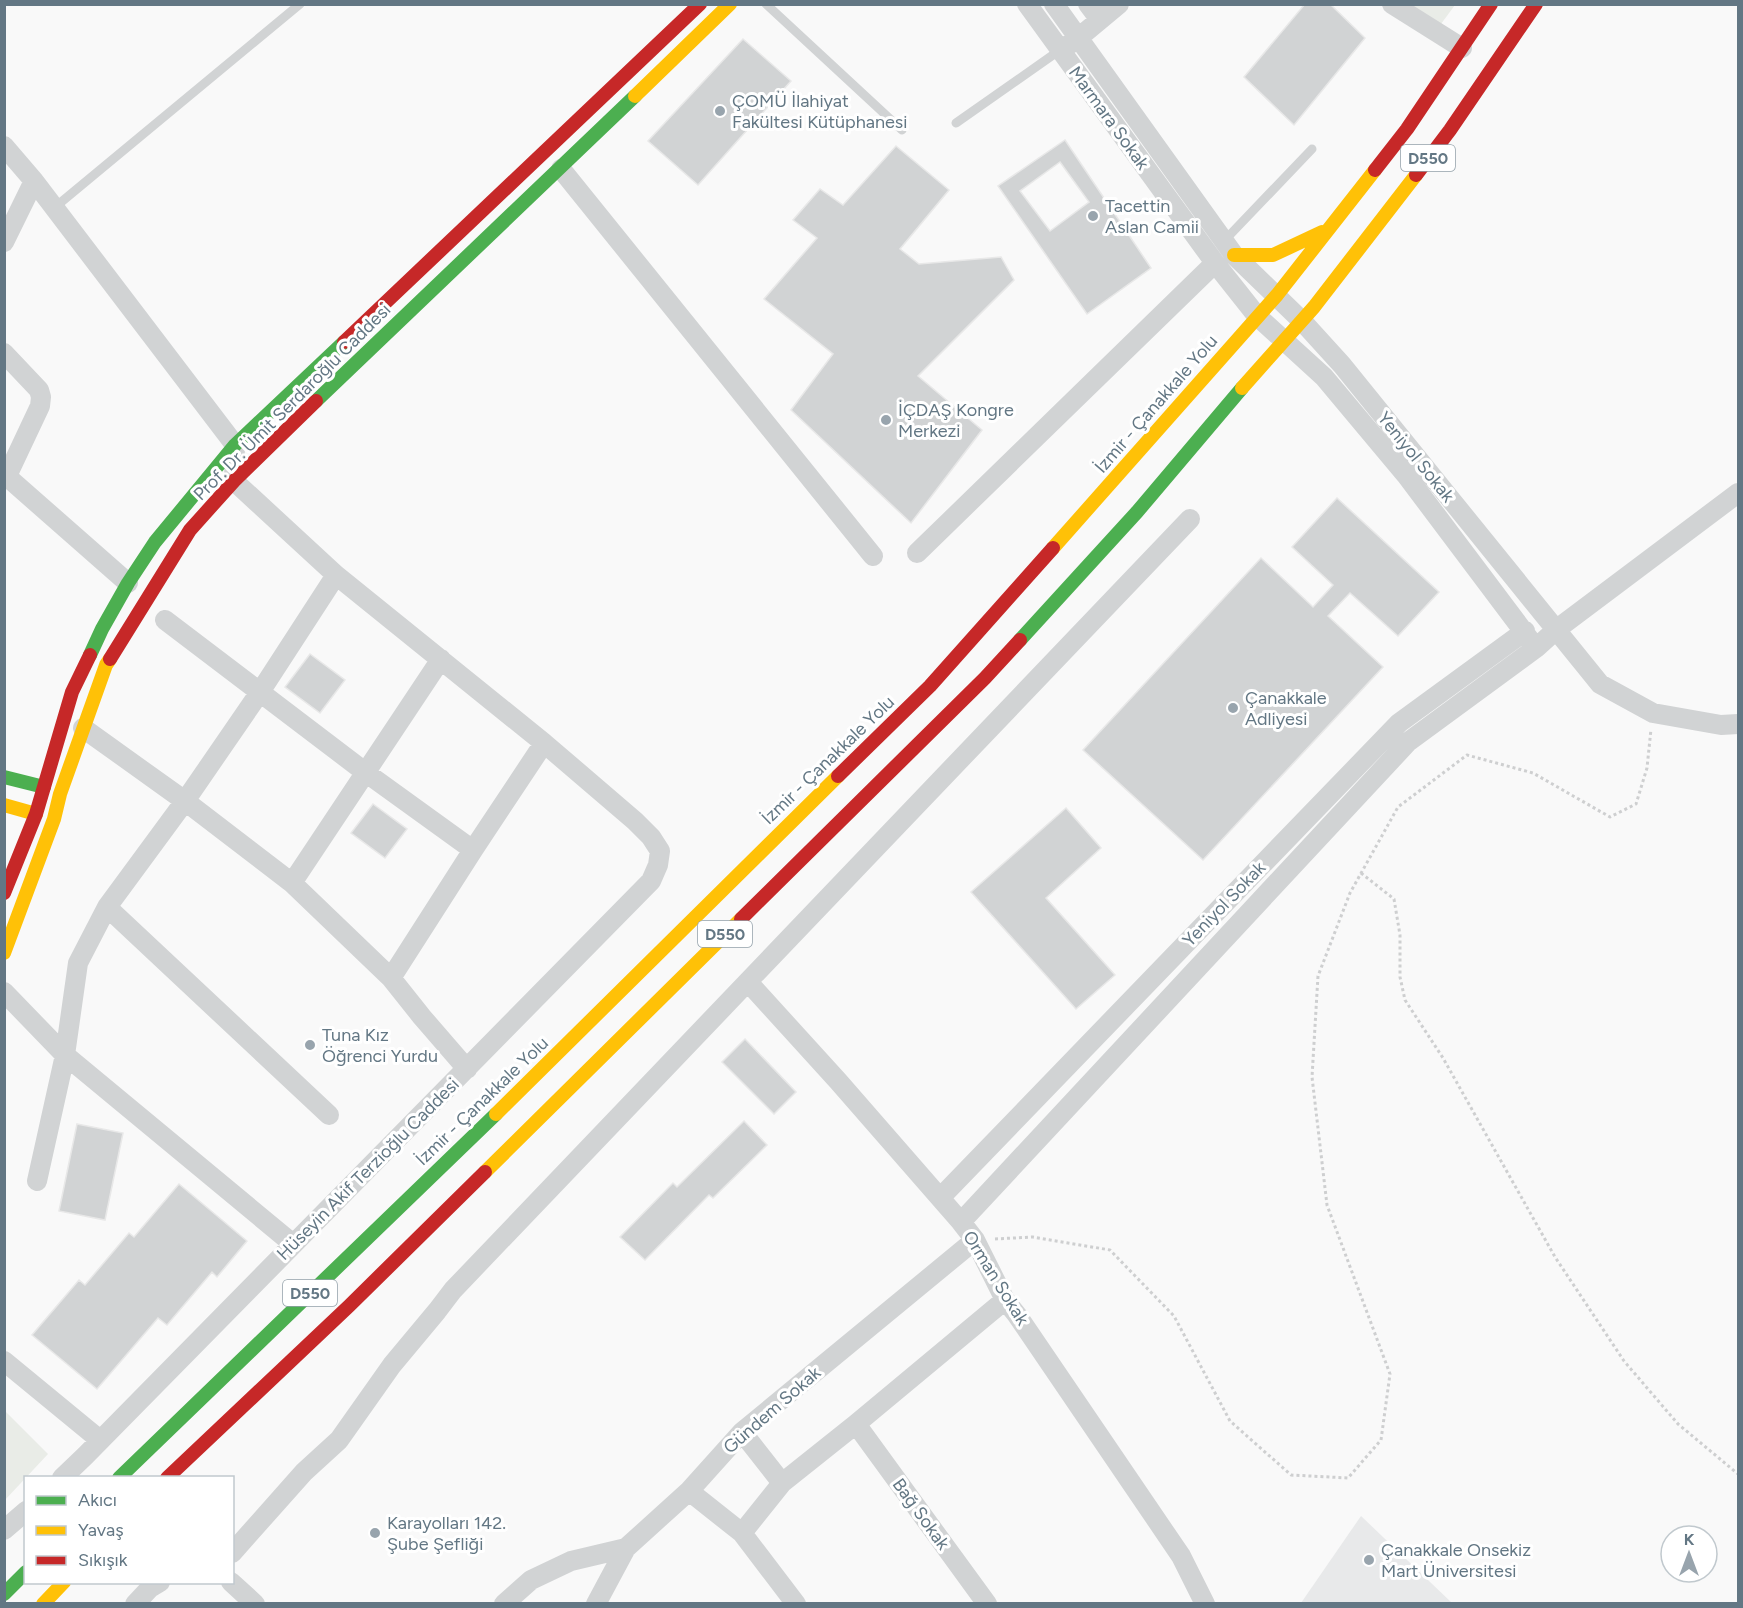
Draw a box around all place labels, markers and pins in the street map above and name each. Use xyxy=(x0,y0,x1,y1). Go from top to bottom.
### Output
place label: ÇOMÜ İlahiyat Fakültesi Kütüphanesi xyxy=(732,90,907,133)
marker: ÇOMÜ İlahiyat Fakültesi Kütüphanesi xyxy=(713,104,727,118)
place label: Tacettin Aslan Camii xyxy=(1105,195,1199,238)
marker: Tacettin Aslan Camii xyxy=(1086,209,1100,223)
place label: İÇDAŞ Kongre Merkezi xyxy=(898,399,1014,442)
marker: İÇDAŞ Kongre Merkezi xyxy=(879,413,893,427)
place label: Çanakkale Adliyesi xyxy=(1245,687,1327,730)
marker: Çanakkale Adliyesi xyxy=(1226,701,1240,715)
place label: Tuna Kız Öğrenci Yurdu xyxy=(322,1024,438,1067)
marker: Tuna Kız Öğrenci Yurdu xyxy=(303,1038,317,1052)
place label: Karayolları 142. Şube Şefliği xyxy=(387,1512,506,1555)
marker: Karayolları 142. Şube Şefliği xyxy=(368,1526,382,1540)
place label: Çanakkale Onsekiz Mart Üniversitesi xyxy=(1381,1539,1531,1582)
marker: Çanakkale Onsekiz Mart Üniversitesi xyxy=(1362,1553,1376,1567)

